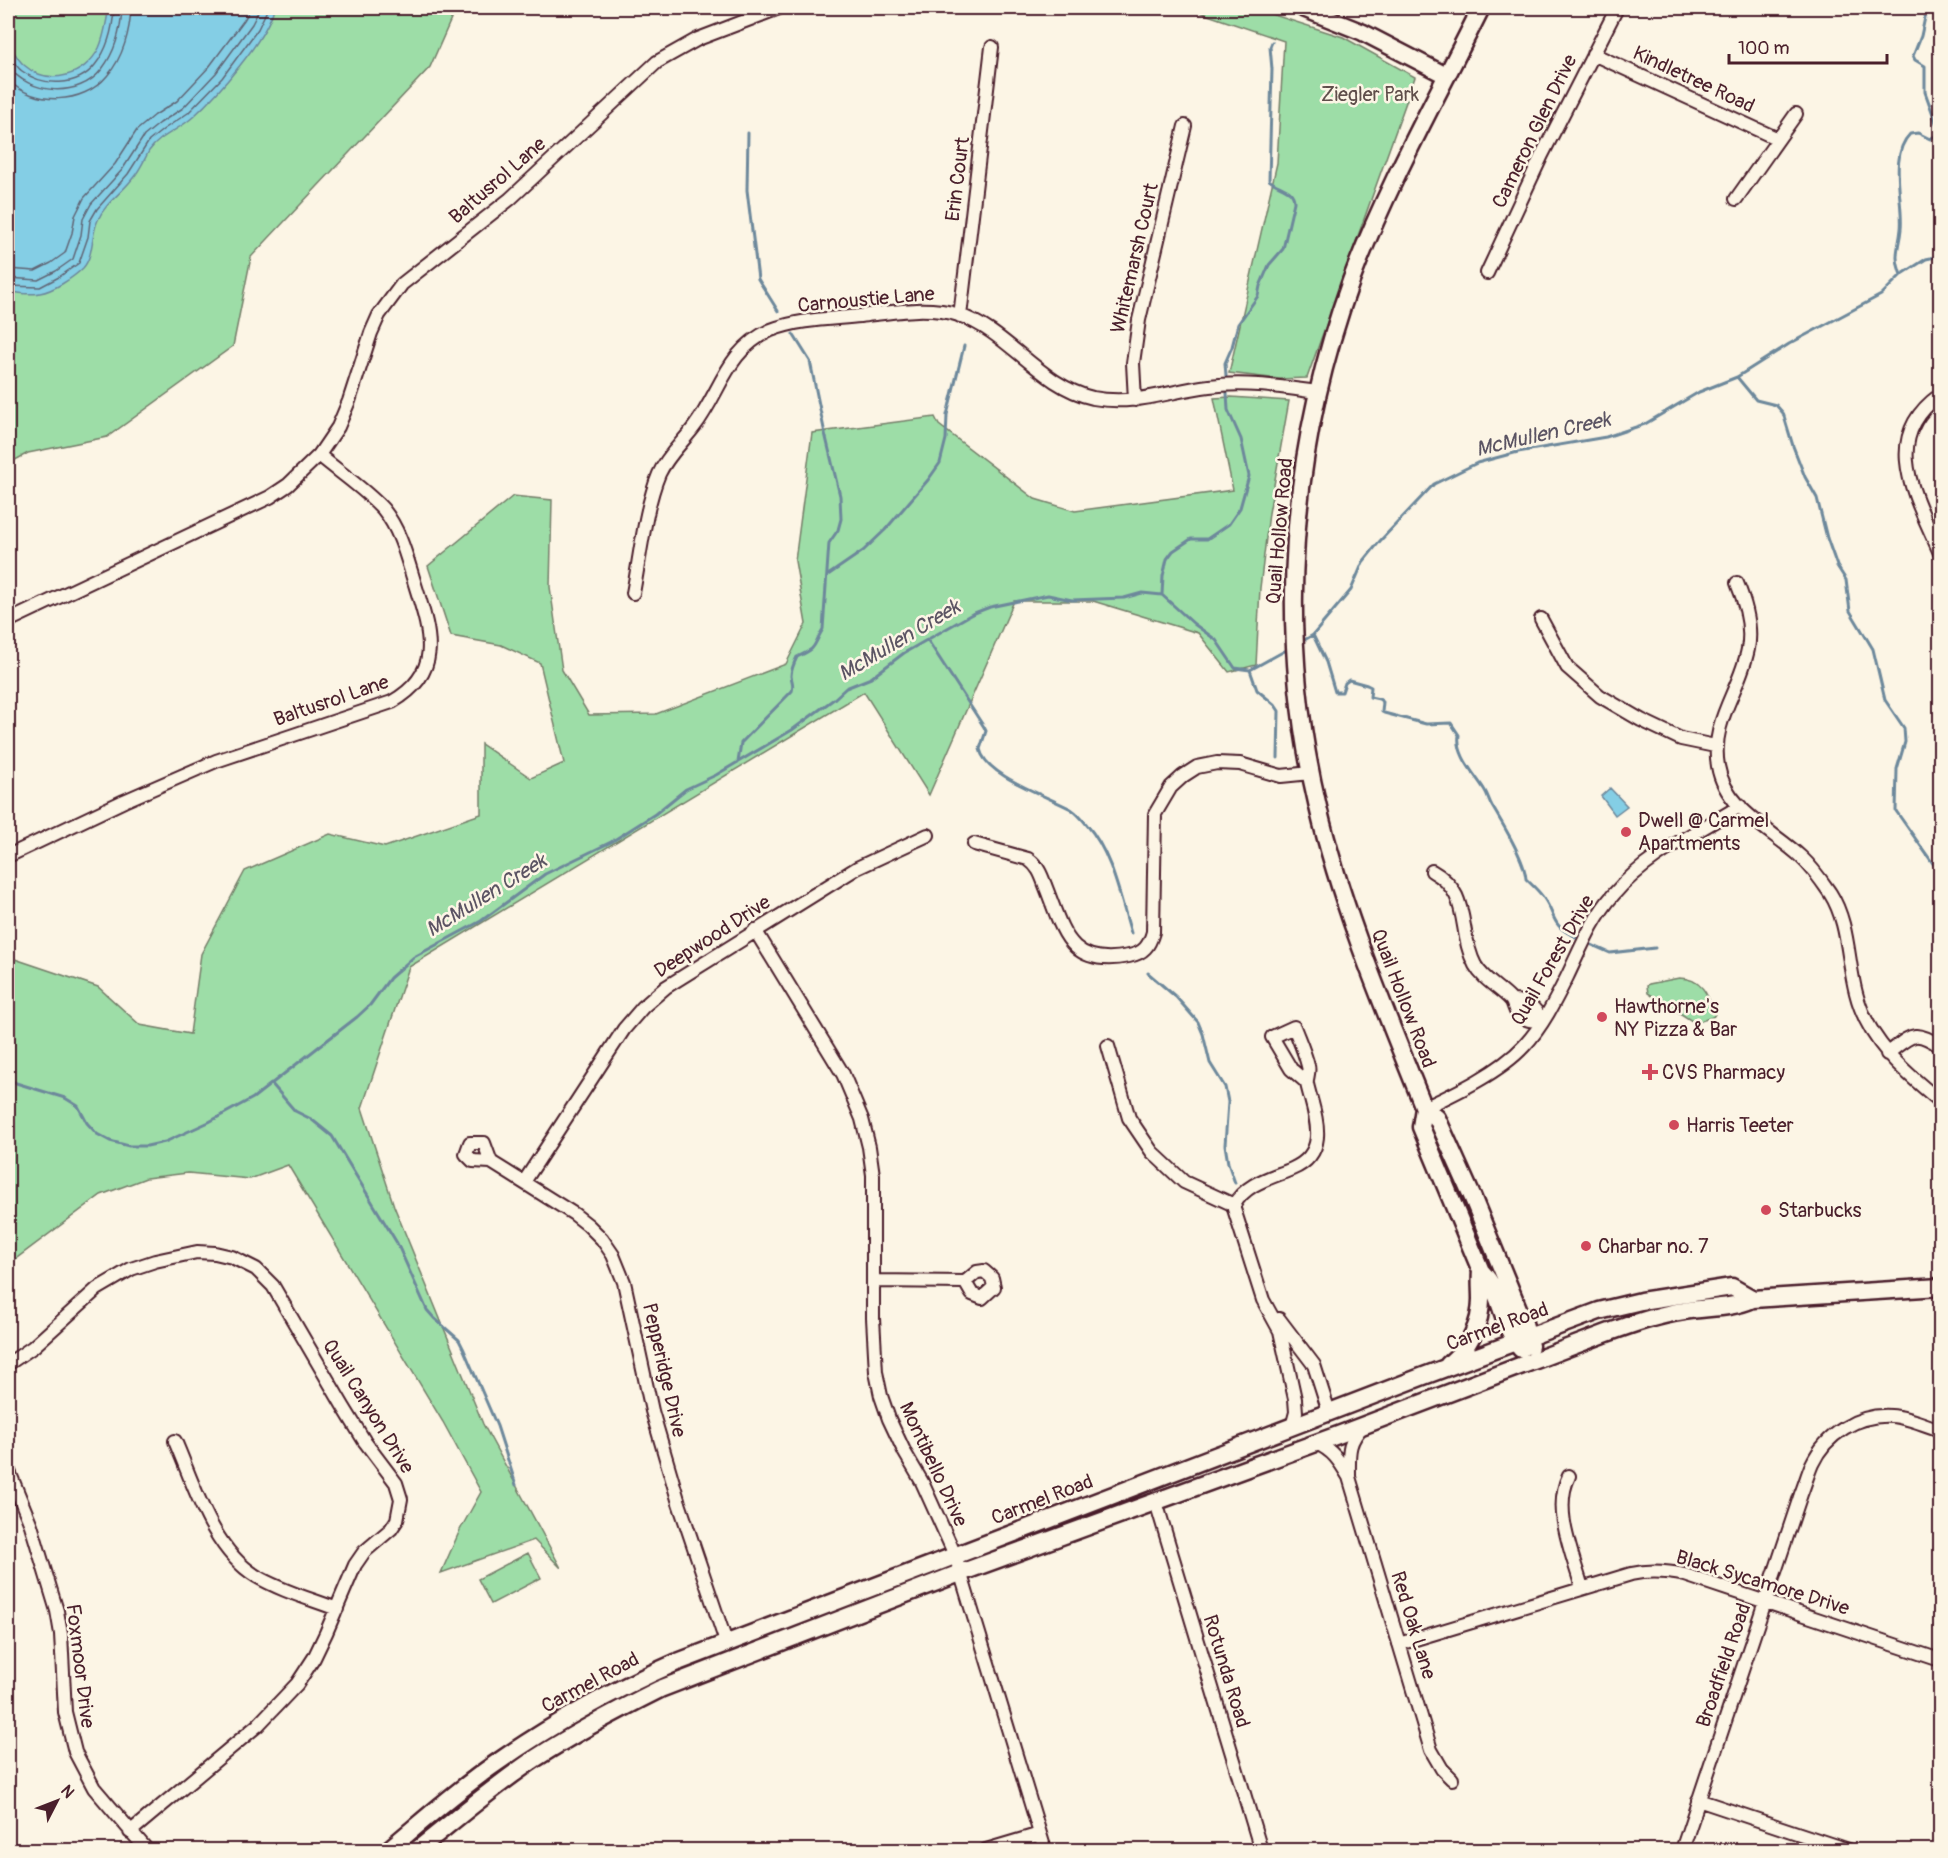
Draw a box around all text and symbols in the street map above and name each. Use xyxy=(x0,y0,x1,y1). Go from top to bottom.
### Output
scale bar xyxy=(1729,27,1886,65)
text: 100 m xyxy=(1738,37,1790,60)
street label: Kindletree Road xyxy=(1629,40,1759,119)
street label: Cameron Glen Drive xyxy=(1486,50,1583,212)
park label: Ziegler Park xyxy=(1321,82,1420,107)
street label: Baltusrol Lane xyxy=(444,131,551,229)
street label: Erin Court xyxy=(940,134,975,223)
street label: Whitemarsh Court xyxy=(1105,180,1164,336)
street label: Carnoustie Lane xyxy=(797,281,936,318)
water label: McMullen Creek xyxy=(1473,405,1615,463)
street label: Quail Hollow Road xyxy=(1261,457,1298,605)
water label: McMullen Creek xyxy=(833,592,967,687)
street label: Baltusrol Lane xyxy=(270,669,392,732)
place label: Dwell @ Carmel Apartments xyxy=(1638,808,1769,856)
marker: Dwell @ Carmel Apartments xyxy=(1619,825,1633,839)
water label: McMullen Creek xyxy=(421,846,554,943)
street label: Deepwood Drive xyxy=(649,889,775,983)
street label: Quail Forest Drive xyxy=(1505,890,1600,1030)
street label: Quail Hollow Road xyxy=(1366,925,1442,1071)
place label: Hawthorne's NY Pizza & Bar xyxy=(1614,994,1737,1042)
marker: Hawthorne's NY Pizza & Bar xyxy=(1595,1010,1609,1024)
place label: CVS Pharmacy xyxy=(1662,1060,1785,1085)
marker: CVS Pharmacy xyxy=(1643,1065,1657,1079)
place label: Harris Teeter xyxy=(1686,1113,1794,1138)
marker: Harris Teeter xyxy=(1667,1118,1681,1132)
place label: Starbucks xyxy=(1778,1198,1862,1223)
marker: Starbucks xyxy=(1759,1203,1773,1217)
place label: Charbar no. 7 xyxy=(1598,1234,1709,1259)
marker: Charbar no. 7 xyxy=(1579,1239,1593,1253)
street label: Carmel Road xyxy=(1443,1296,1552,1357)
street label: Pepperidge Drive xyxy=(637,1301,692,1440)
street label: Quail Canyon Drive xyxy=(317,1334,420,1478)
street label: Montibello Drive xyxy=(894,1398,973,1531)
street label: Carmel Road xyxy=(988,1469,1097,1530)
street label: Black Sycamore Drive xyxy=(1673,1544,1853,1621)
street label: Red Oak Lane xyxy=(1385,1568,1442,1682)
street label: Broadfield Road xyxy=(1691,1600,1756,1731)
street label: Foxmoor Drive xyxy=(60,1603,101,1730)
street label: Rotunda Road xyxy=(1198,1612,1256,1731)
street label: Carmel Road xyxy=(537,1646,643,1719)
north arrow xyxy=(27,1771,87,1831)
text: N xyxy=(56,1781,79,1802)

